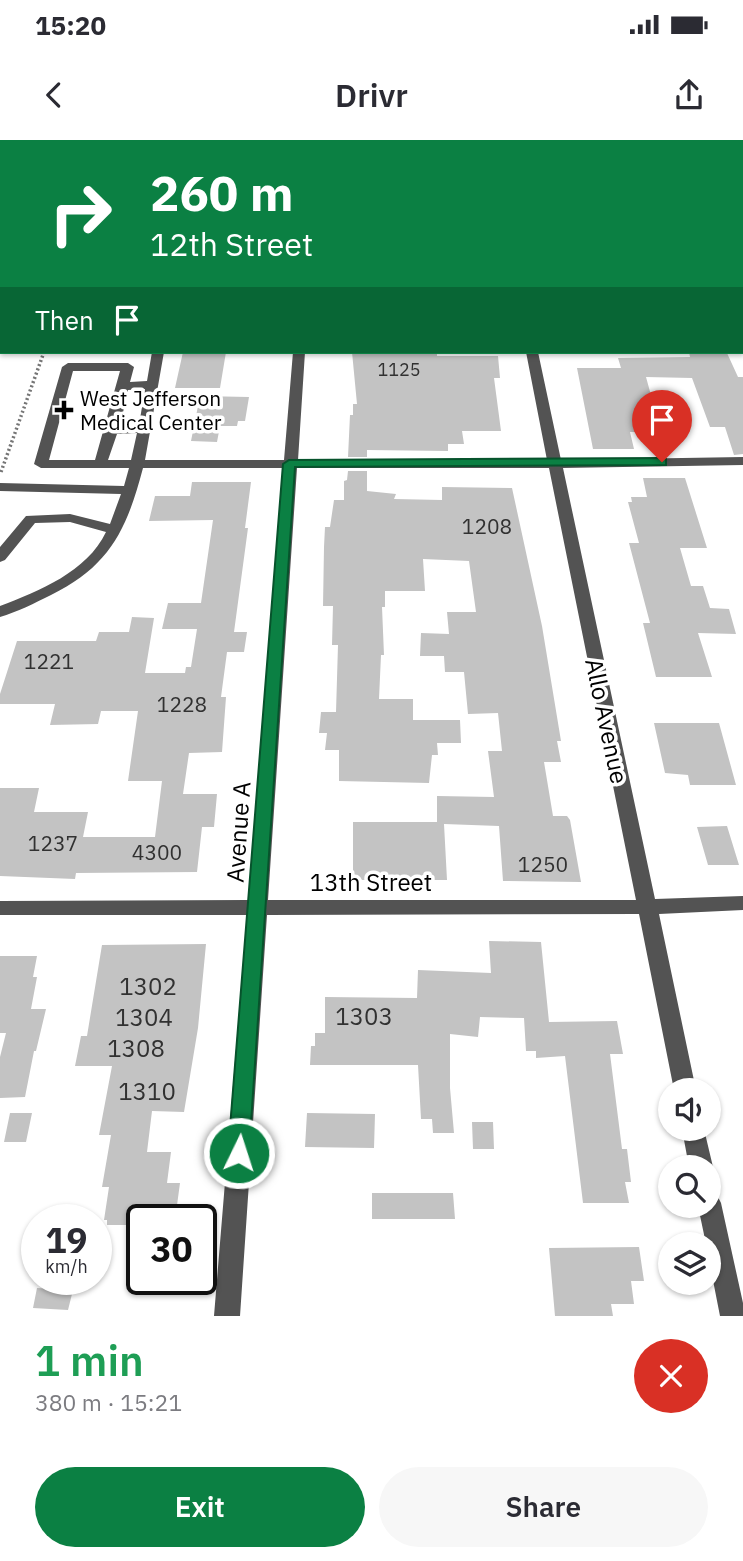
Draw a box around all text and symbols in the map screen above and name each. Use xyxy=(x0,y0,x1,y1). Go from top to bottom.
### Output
text: 15:20 xyxy=(35,8,106,42)
text: Drivr xyxy=(335,74,408,116)
icon: back xyxy=(35,76,73,114)
icon: share xyxy=(670,76,708,114)
text: 260 m xyxy=(150,161,294,224)
icon: right xyxy=(35,168,126,259)
text: 12th Street xyxy=(150,223,313,265)
icon: arrive xyxy=(108,301,146,339)
text: Then xyxy=(35,303,94,337)
house number: 1125 xyxy=(377,358,421,381)
place label: West Jefferson Medical Center xyxy=(80,384,222,436)
pin xyxy=(632,390,692,462)
marker: West Jefferson Medical Center xyxy=(54,400,74,420)
icon: arrive xyxy=(643,401,681,439)
house number: 1208 xyxy=(462,512,512,540)
house number: 1221 xyxy=(24,647,74,675)
street label: Allo Avenue xyxy=(578,655,636,787)
house number: 1228 xyxy=(157,690,207,718)
street label: Avenue A xyxy=(219,780,257,884)
house number: 1237 xyxy=(28,829,78,857)
house number: 4300 xyxy=(132,838,182,866)
house number: 1250 xyxy=(518,850,568,878)
street label: 13th Street xyxy=(310,866,432,898)
house number: 1302 xyxy=(119,970,177,1002)
house number: 1303 xyxy=(335,1000,393,1032)
house number: 1304 xyxy=(115,1001,173,1033)
house number: 1308 xyxy=(107,1032,165,1064)
house number: 1310 xyxy=(118,1075,176,1107)
map controls xyxy=(658,1078,721,1295)
button: sound xyxy=(658,1078,721,1141)
position arrow xyxy=(202,1116,276,1190)
button: search xyxy=(658,1155,721,1218)
speed limit sign: 30 xyxy=(126,1204,217,1295)
text: 19 xyxy=(45,1217,88,1263)
button: layers xyxy=(658,1232,721,1295)
text: km/h xyxy=(45,1255,88,1278)
text: 1 min xyxy=(35,1333,144,1388)
button: close xyxy=(634,1339,708,1413)
text: 380 m · 15:21 xyxy=(35,1387,182,1417)
button: Exit xyxy=(35,1467,365,1547)
button: Share xyxy=(379,1467,708,1547)

